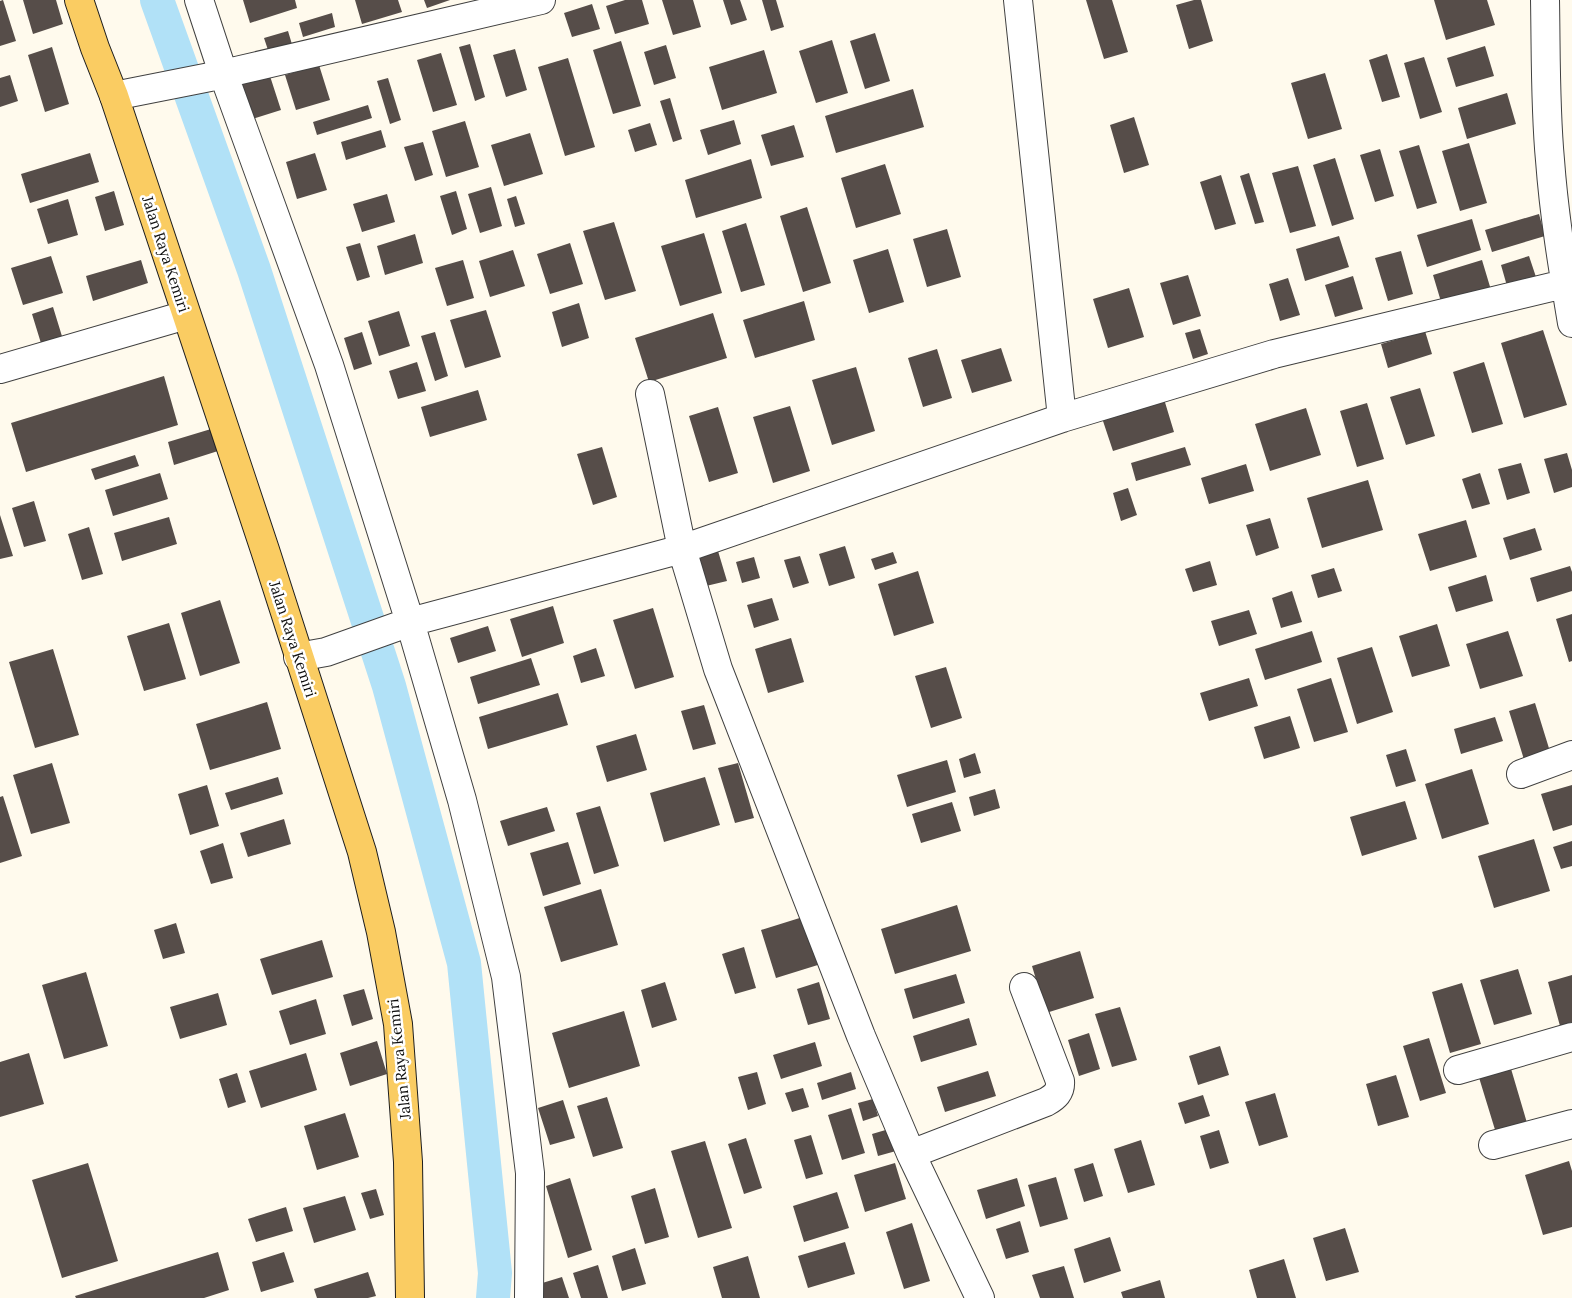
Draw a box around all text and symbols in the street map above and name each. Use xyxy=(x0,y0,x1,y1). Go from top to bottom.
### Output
street label: Jalan Raya Kemiri xyxy=(138,193,194,315)
street label: Jalan Raya Kemiri xyxy=(265,578,321,700)
street label: Jalan Raya Kemiri xyxy=(383,998,415,1121)

